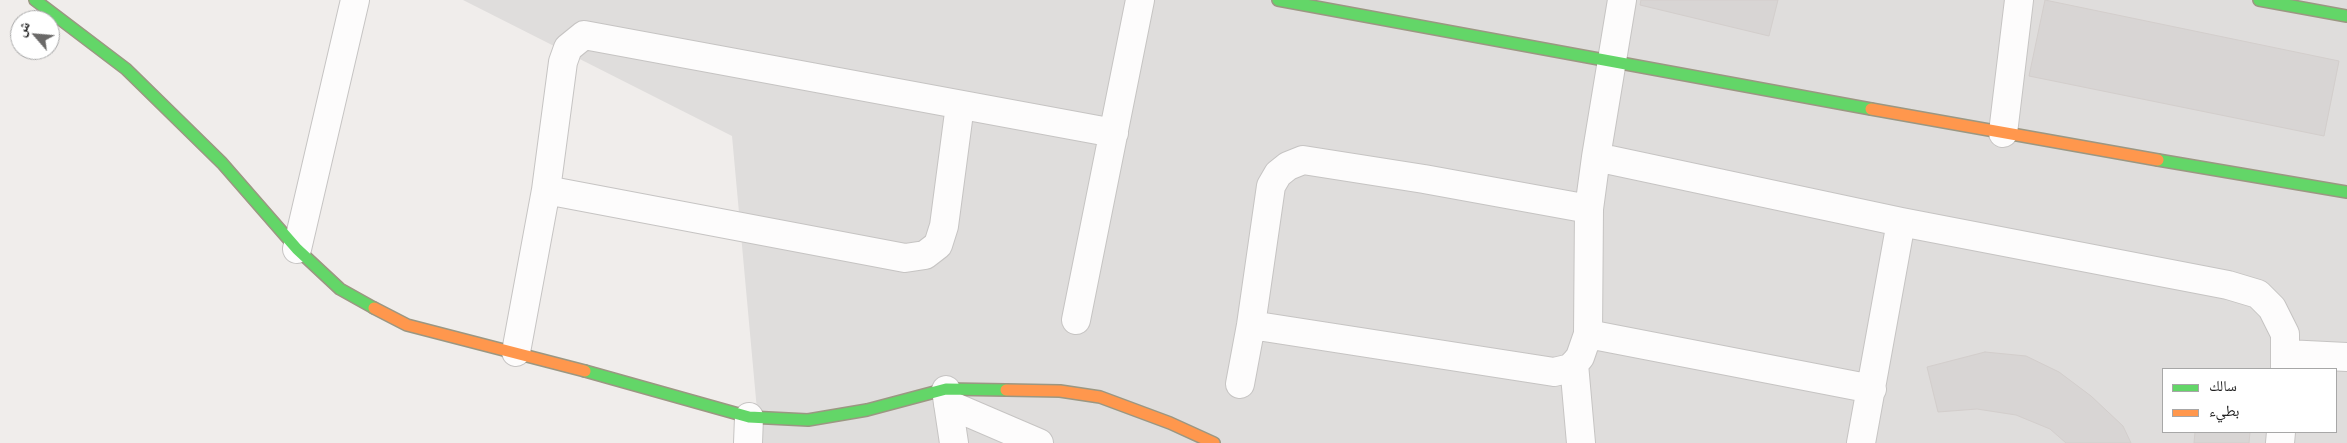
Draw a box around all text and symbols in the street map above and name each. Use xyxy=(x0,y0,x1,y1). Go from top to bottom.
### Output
north arrow xyxy=(10,10,60,60)
text: ش xyxy=(12,18,33,39)
legend xyxy=(2162,368,2337,433)
text: سالك xyxy=(2209,377,2237,394)
text: بطيء xyxy=(2209,402,2239,419)

